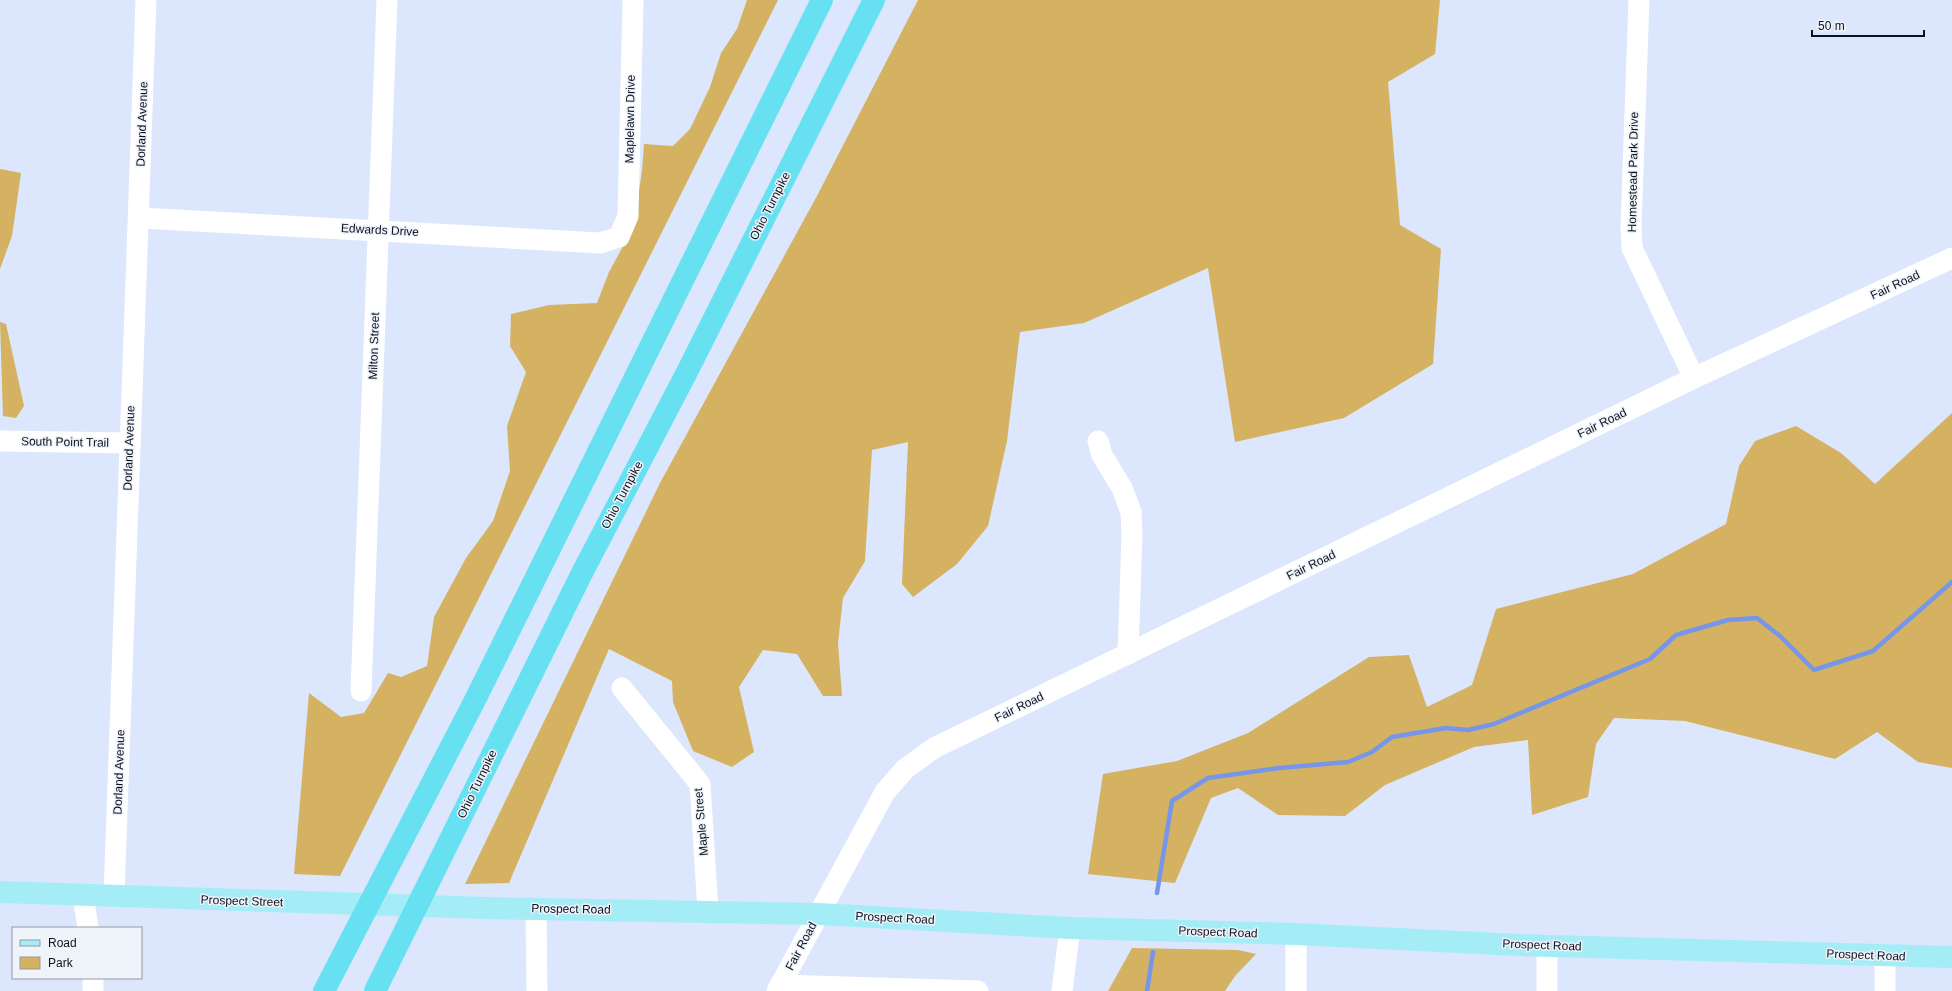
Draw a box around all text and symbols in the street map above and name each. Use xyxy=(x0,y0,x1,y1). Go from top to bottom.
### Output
scale bar xyxy=(1812,12,1924,38)
text: 50 m xyxy=(1818,19,1845,33)
street label: Maplelawn Drive xyxy=(622,74,638,163)
street label: Dorland Avenue xyxy=(134,81,150,167)
street label: Homestead Park Drive xyxy=(1625,111,1641,232)
street label: Ohio Turnpike xyxy=(747,169,793,242)
street label: Edwards Drive xyxy=(341,221,420,239)
street label: Fair Road xyxy=(1868,268,1922,302)
street label: Milton Street xyxy=(366,311,382,380)
street label: Dorland Avenue xyxy=(121,405,137,491)
street label: Fair Road xyxy=(1575,405,1629,441)
street label: South Point Trail xyxy=(21,434,109,450)
street label: Ohio Turnpike xyxy=(598,458,646,531)
street label: Fair Road xyxy=(1284,547,1338,583)
street label: Fair Road xyxy=(992,689,1046,725)
street label: Dorland Avenue xyxy=(111,729,127,815)
street label: Ohio Turnpike xyxy=(454,747,500,821)
street label: Maple Street xyxy=(691,787,711,857)
street label: Prospect Street xyxy=(200,893,284,909)
street label: Prospect Road xyxy=(531,901,611,917)
street label: Prospect Road xyxy=(855,909,935,927)
street label: Fair Road xyxy=(782,919,820,973)
street label: Prospect Road xyxy=(1178,924,1258,940)
legend xyxy=(12,927,142,979)
text: Road xyxy=(48,936,77,950)
street label: Prospect Road xyxy=(1502,937,1582,953)
street label: Prospect Road xyxy=(1826,947,1906,963)
text: Park xyxy=(48,956,74,970)

